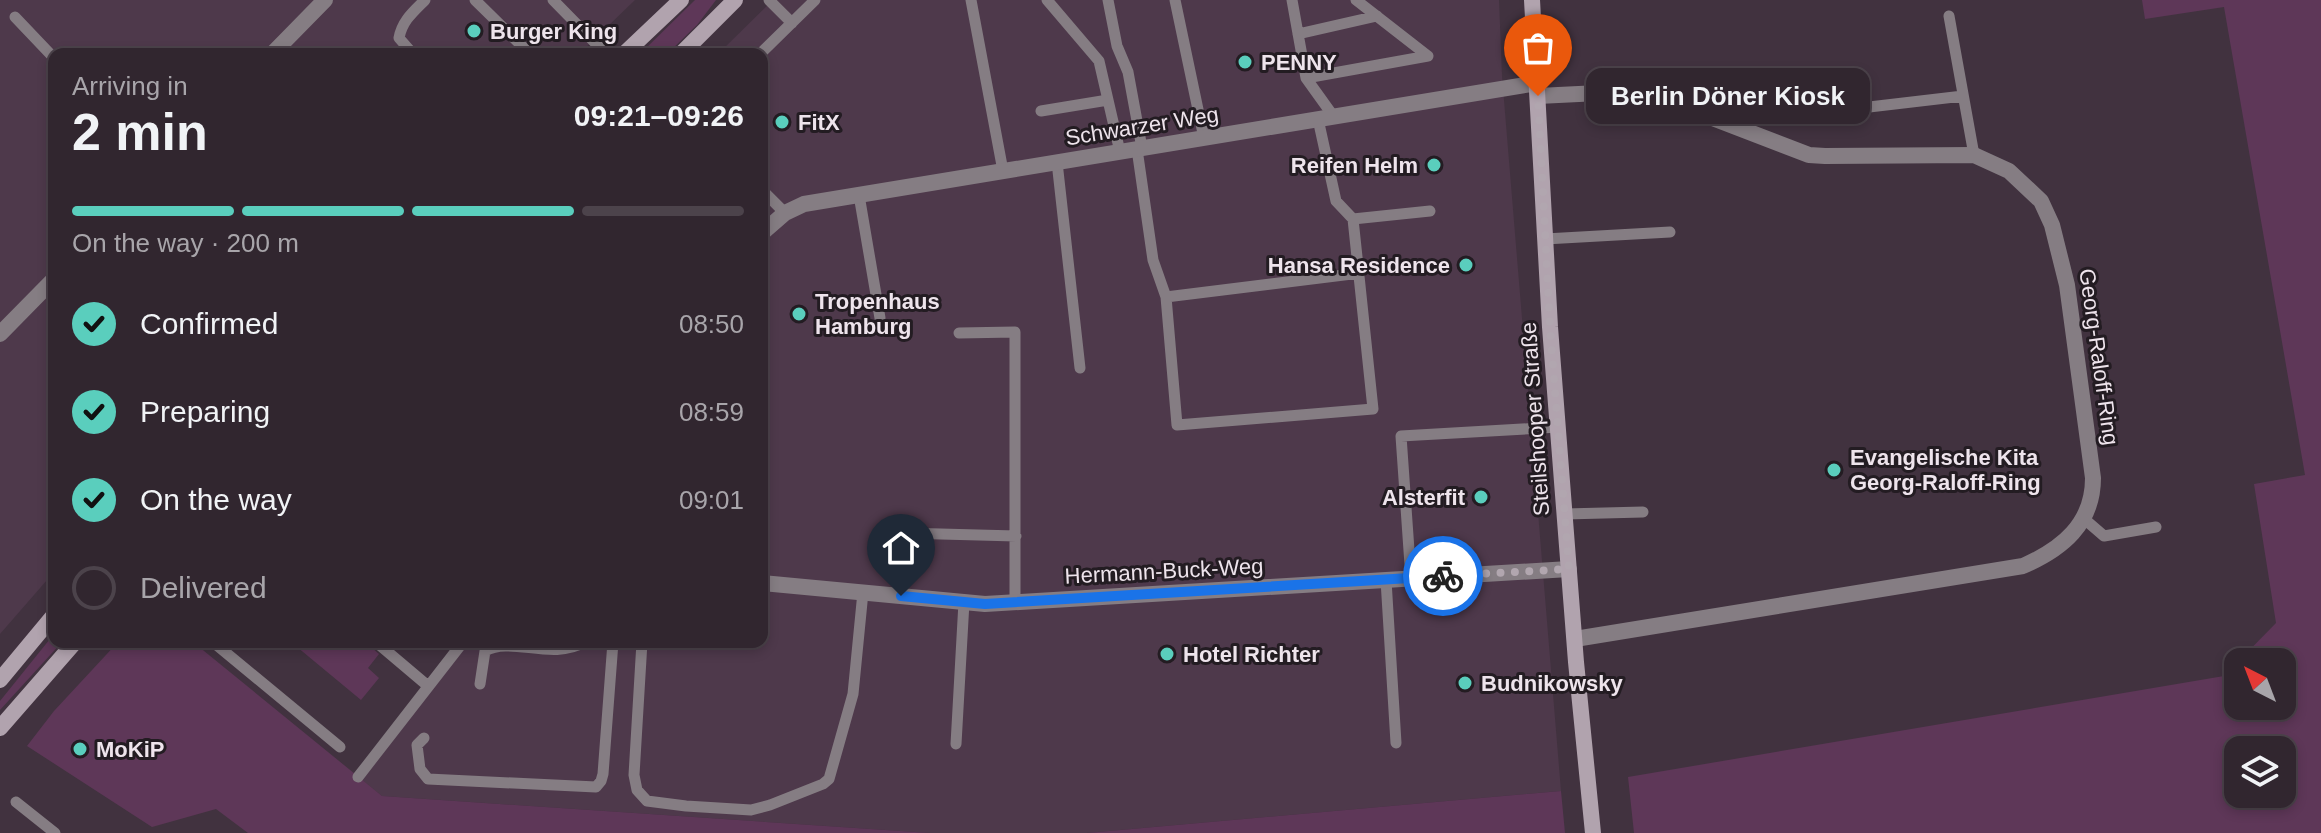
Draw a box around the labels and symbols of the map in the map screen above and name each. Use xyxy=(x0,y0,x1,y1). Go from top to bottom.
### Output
pin xyxy=(1504,14.0,1572,96)
place label: Burger King xyxy=(490,19,617,44)
marker: Burger King xyxy=(465,22,483,40)
place label: PENNY xyxy=(1261,50,1337,75)
marker: PENNY xyxy=(1236,53,1254,71)
callout: Berlin Döner Kiosk xyxy=(1586,68,1870,124)
street label: Schwarzer Weg xyxy=(1064,102,1220,150)
place label: FitX xyxy=(798,110,840,135)
marker: FitX xyxy=(773,113,791,131)
place label: Reifen Helm xyxy=(1291,153,1418,178)
marker: Reifen Helm xyxy=(1425,156,1443,174)
place label: Hansa Residence xyxy=(1268,253,1450,278)
marker: Hansa Residence xyxy=(1457,256,1475,274)
street label: Georg-Raloff-Ring xyxy=(2074,267,2124,447)
place label: Tropenhaus Hamburg xyxy=(815,289,940,339)
marker: Tropenhaus Hamburg xyxy=(790,305,808,323)
street label: Steilshooper Straße xyxy=(1516,321,1554,517)
place label: Evangelische Kita Georg-Raloff-Ring xyxy=(1850,445,2041,495)
marker: Evangelische Kita Georg-Raloff-Ring xyxy=(1825,461,1843,479)
place label: Alsterfit xyxy=(1382,485,1466,510)
marker: Alsterfit xyxy=(1472,488,1490,506)
pin xyxy=(867,514,935,596)
courier xyxy=(1403,536,1483,616)
street label: Hermann-Buck-Weg xyxy=(1064,553,1264,589)
place label: Hotel Richter xyxy=(1183,642,1320,667)
marker: Hotel Richter xyxy=(1158,645,1176,663)
north arrow xyxy=(2224,648,2296,720)
place label: Budnikowsky xyxy=(1481,671,1624,696)
marker: Budnikowsky xyxy=(1456,674,1474,692)
place label: MoKiP xyxy=(96,737,164,762)
marker: MoKiP xyxy=(71,740,89,758)

